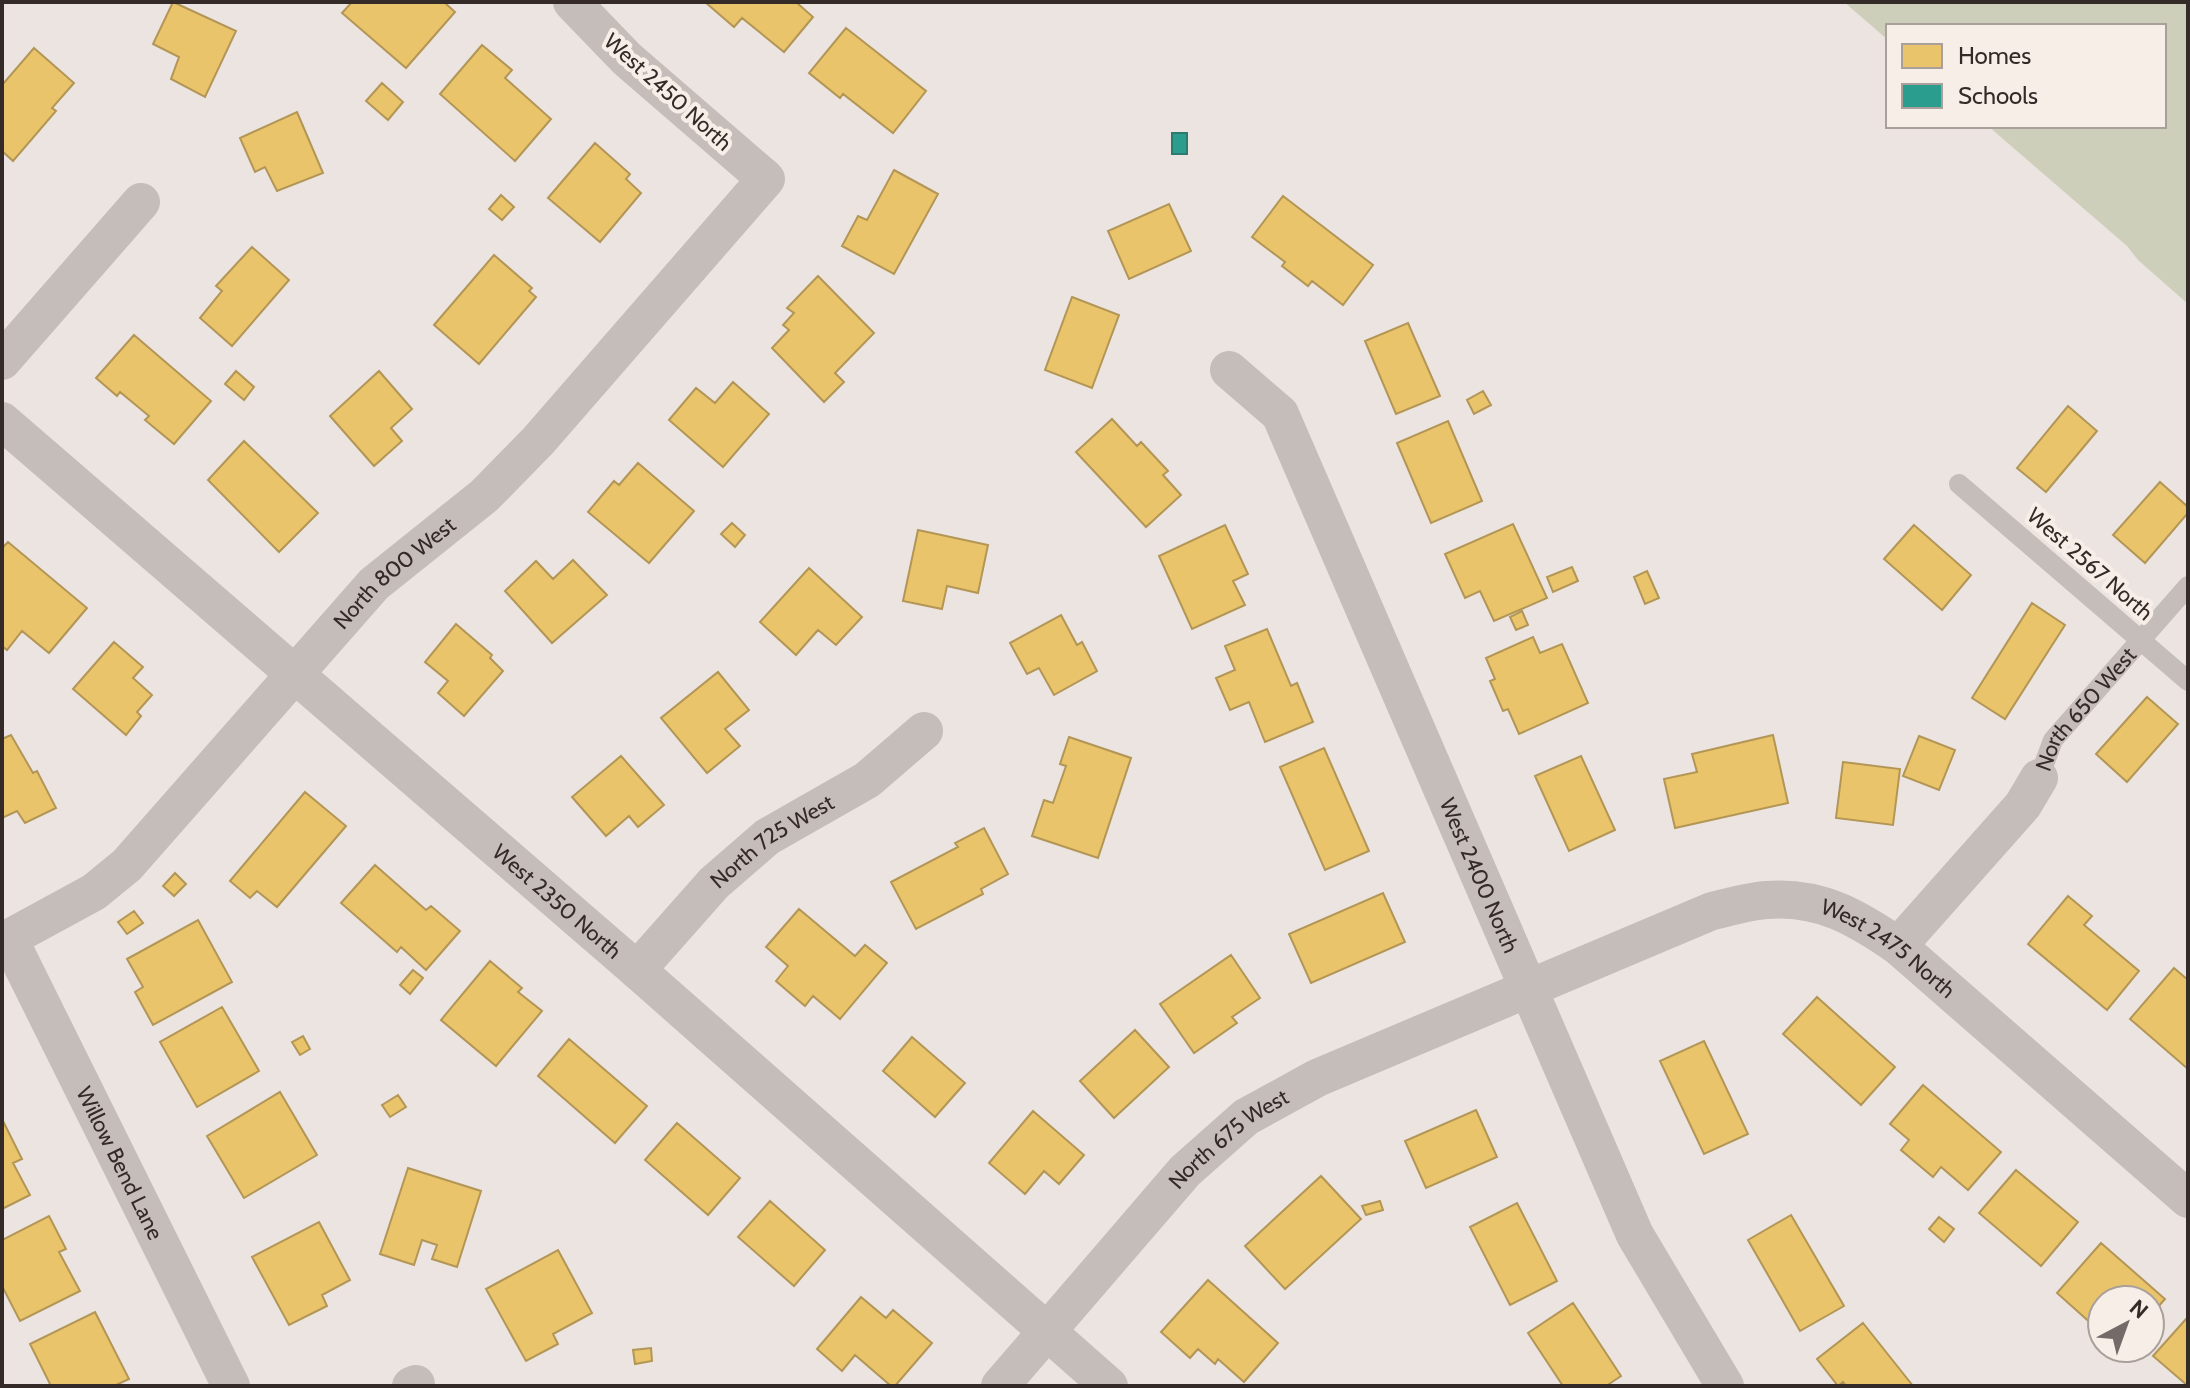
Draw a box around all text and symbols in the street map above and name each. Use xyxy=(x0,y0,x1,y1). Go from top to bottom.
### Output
legend xyxy=(1886,24,2166,128)
street label: West 2450 North xyxy=(599,28,737,156)
text: Homes xyxy=(1958,41,2031,70)
text: Schools xyxy=(1958,81,2038,110)
street label: West 2567 North xyxy=(2022,502,2158,626)
street label: North 800 West xyxy=(327,511,461,634)
street label: North 650 West xyxy=(2029,641,2142,775)
street label: North 725 West xyxy=(704,788,839,894)
street label: West 2400 North xyxy=(1434,794,1525,957)
street label: West 2350 North xyxy=(487,838,627,964)
street label: West 2475 North xyxy=(1818,893,1961,1004)
street label: Willow Bend Lane xyxy=(71,1082,170,1244)
street label: North 675 West xyxy=(1162,1083,1293,1194)
north arrow xyxy=(2086,1284,2166,1364)
text: N xyxy=(2124,1294,2154,1325)

